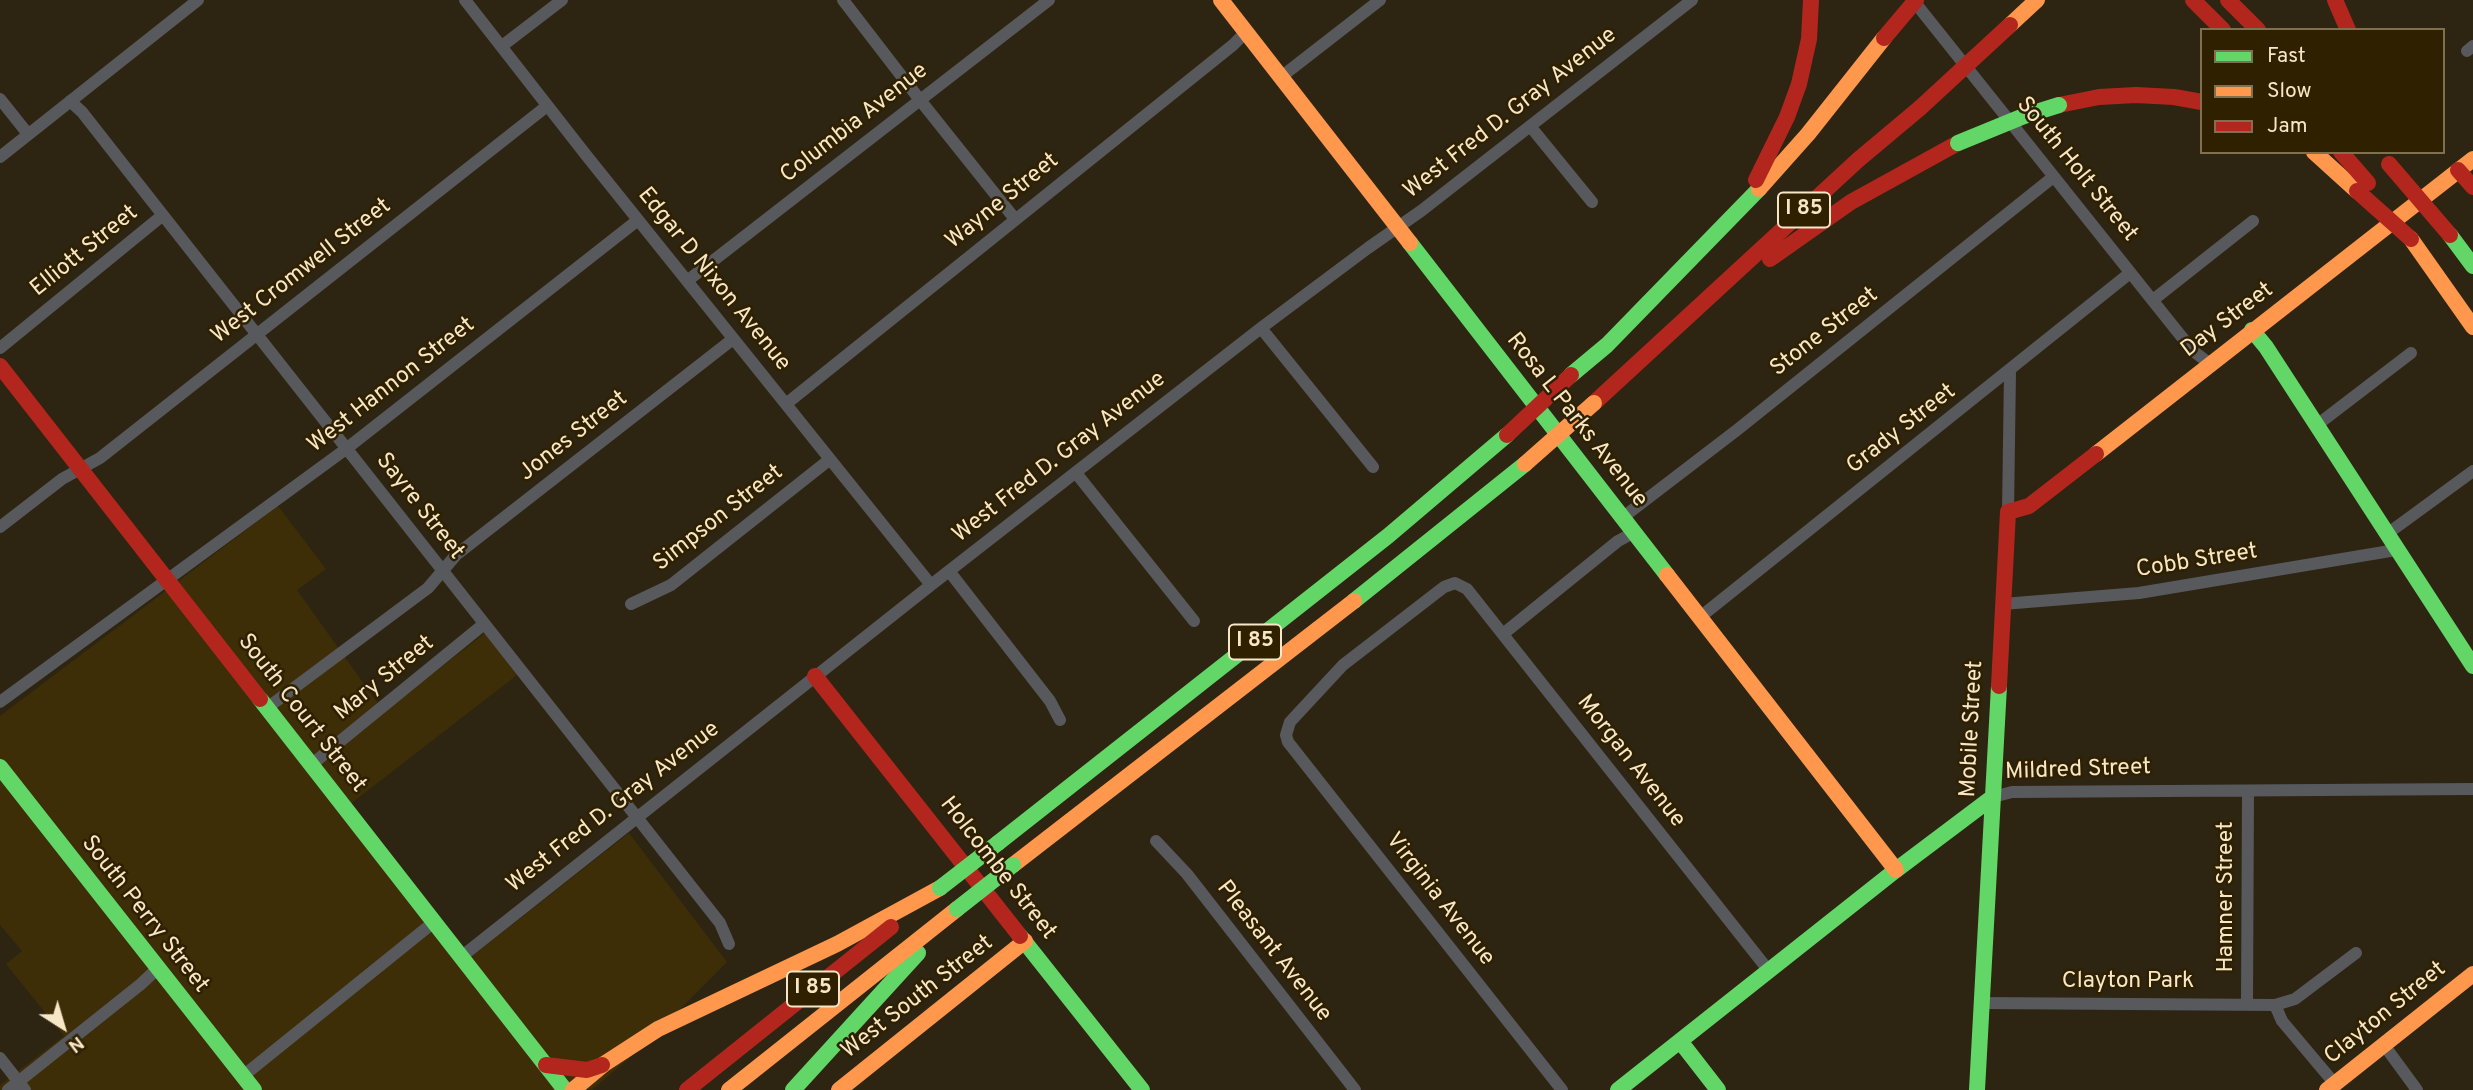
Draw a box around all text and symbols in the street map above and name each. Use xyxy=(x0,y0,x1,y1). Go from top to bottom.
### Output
street label: West Fred D. Gray Avenue xyxy=(1399,22,1623,206)
legend xyxy=(2200,28,2445,154)
text: Fast xyxy=(2267,43,2306,70)
street label: Columbia Avenue xyxy=(776,58,934,190)
text: Slow xyxy=(2267,78,2312,105)
street label: South Holt Street xyxy=(2009,92,2143,248)
text: Jam xyxy=(2267,113,2308,140)
street label: Wayne Street xyxy=(941,148,1065,256)
street label: Edgar D Nixon Avenue xyxy=(630,183,796,377)
road number: I 85 xyxy=(1778,192,1830,228)
street label: West Cromwell Street xyxy=(207,193,397,351)
street label: Elliott Street xyxy=(26,200,144,304)
street label: Day Street xyxy=(2176,277,2280,365)
street label: Stone Street xyxy=(1766,282,1884,384)
street label: West Hannon Street xyxy=(303,312,481,460)
street label: Rosa L Parks Avenue xyxy=(1499,328,1653,514)
street label: West Fred D. Gray Avenue xyxy=(948,366,1172,550)
street label: Grady Street xyxy=(1842,379,1962,481)
street label: Jones Street xyxy=(514,386,634,488)
street label: Sayre Street xyxy=(369,448,469,566)
street label: Simpson Street xyxy=(649,460,789,578)
street label: Cobb Street xyxy=(2134,539,2260,585)
road number: I 85 xyxy=(1229,624,1281,660)
street label: South Court Street xyxy=(231,629,371,799)
street label: Mary Street xyxy=(330,630,440,728)
street label: Mobile Street xyxy=(1956,660,1990,798)
street label: Morgan Avenue xyxy=(1570,690,1690,834)
street label: West Fred D. Gray Avenue xyxy=(502,716,726,900)
street label: Mildred Street xyxy=(2005,755,2151,787)
street label: Holcombe Street xyxy=(933,792,1061,946)
street label: Hamner Street xyxy=(2213,821,2241,973)
street label: Virginia Avenue xyxy=(1379,828,1499,972)
street label: South Perry Street xyxy=(74,831,214,999)
street label: Pleasant Avenue xyxy=(1209,876,1337,1028)
street label: West South Street xyxy=(837,930,999,1066)
street label: Clayton Street xyxy=(2320,957,2452,1071)
street label: Clayton Park xyxy=(2062,968,2194,996)
road number: I 85 xyxy=(787,972,839,1006)
north arrow xyxy=(28,992,98,1062)
text: N xyxy=(63,1030,88,1057)

